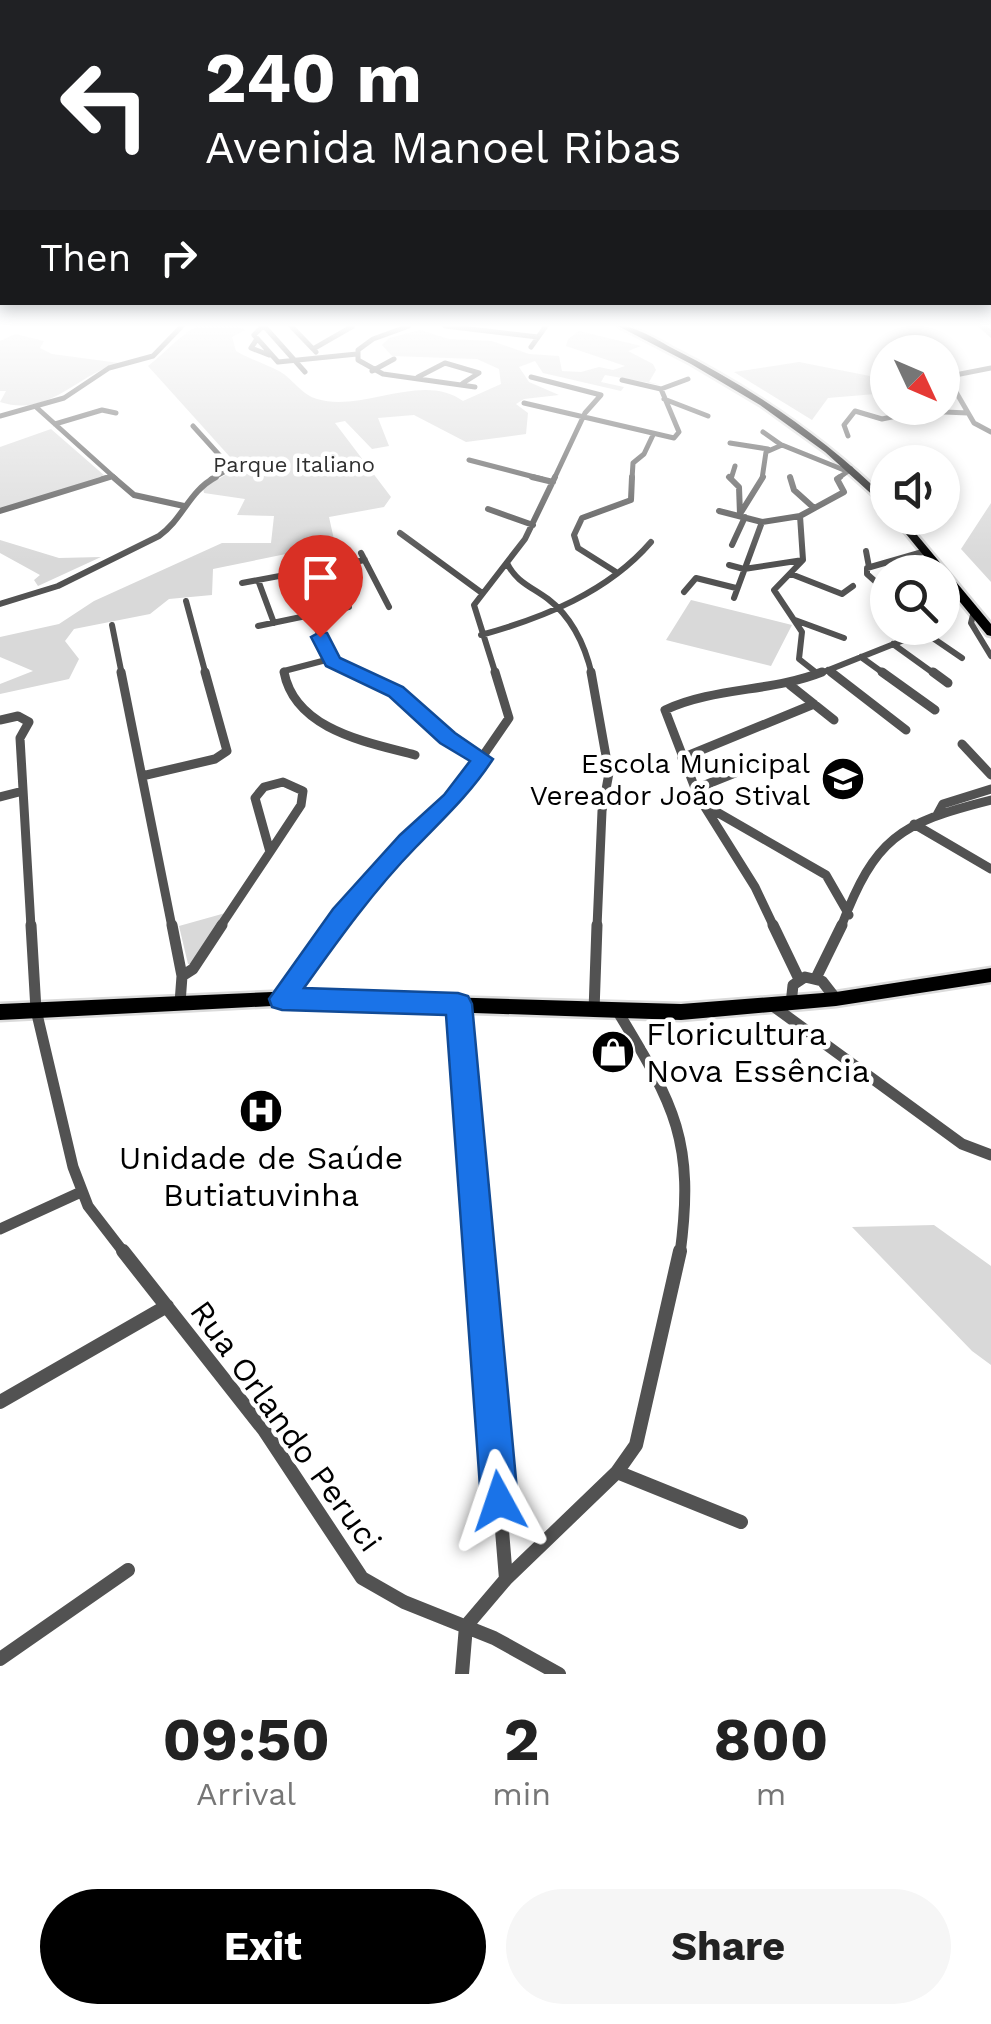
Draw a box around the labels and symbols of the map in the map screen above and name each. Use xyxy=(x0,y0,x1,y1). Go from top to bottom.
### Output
north arrow xyxy=(870,335,960,425)
park label: Parque Italiano xyxy=(213,452,375,477)
pin xyxy=(278,535,363,638)
place label: Escola Municipal Vereador João Stival xyxy=(530,747,810,812)
school or university icon: Escola Municipal Vereador João Stival xyxy=(820,756,866,802)
place label: Floricultura Nova Essência xyxy=(646,1015,870,1090)
shop icon: Floricultura Nova Essência xyxy=(590,1029,636,1075)
hospital icon: Unidade de Saúde Butiatuvinha xyxy=(238,1088,284,1134)
place label: Unidade de Saúde Butiatuvinha xyxy=(119,1139,403,1214)
street label: Rua Orlando Peruci xyxy=(182,1293,390,1559)
position arrow xyxy=(447,1449,551,1553)

